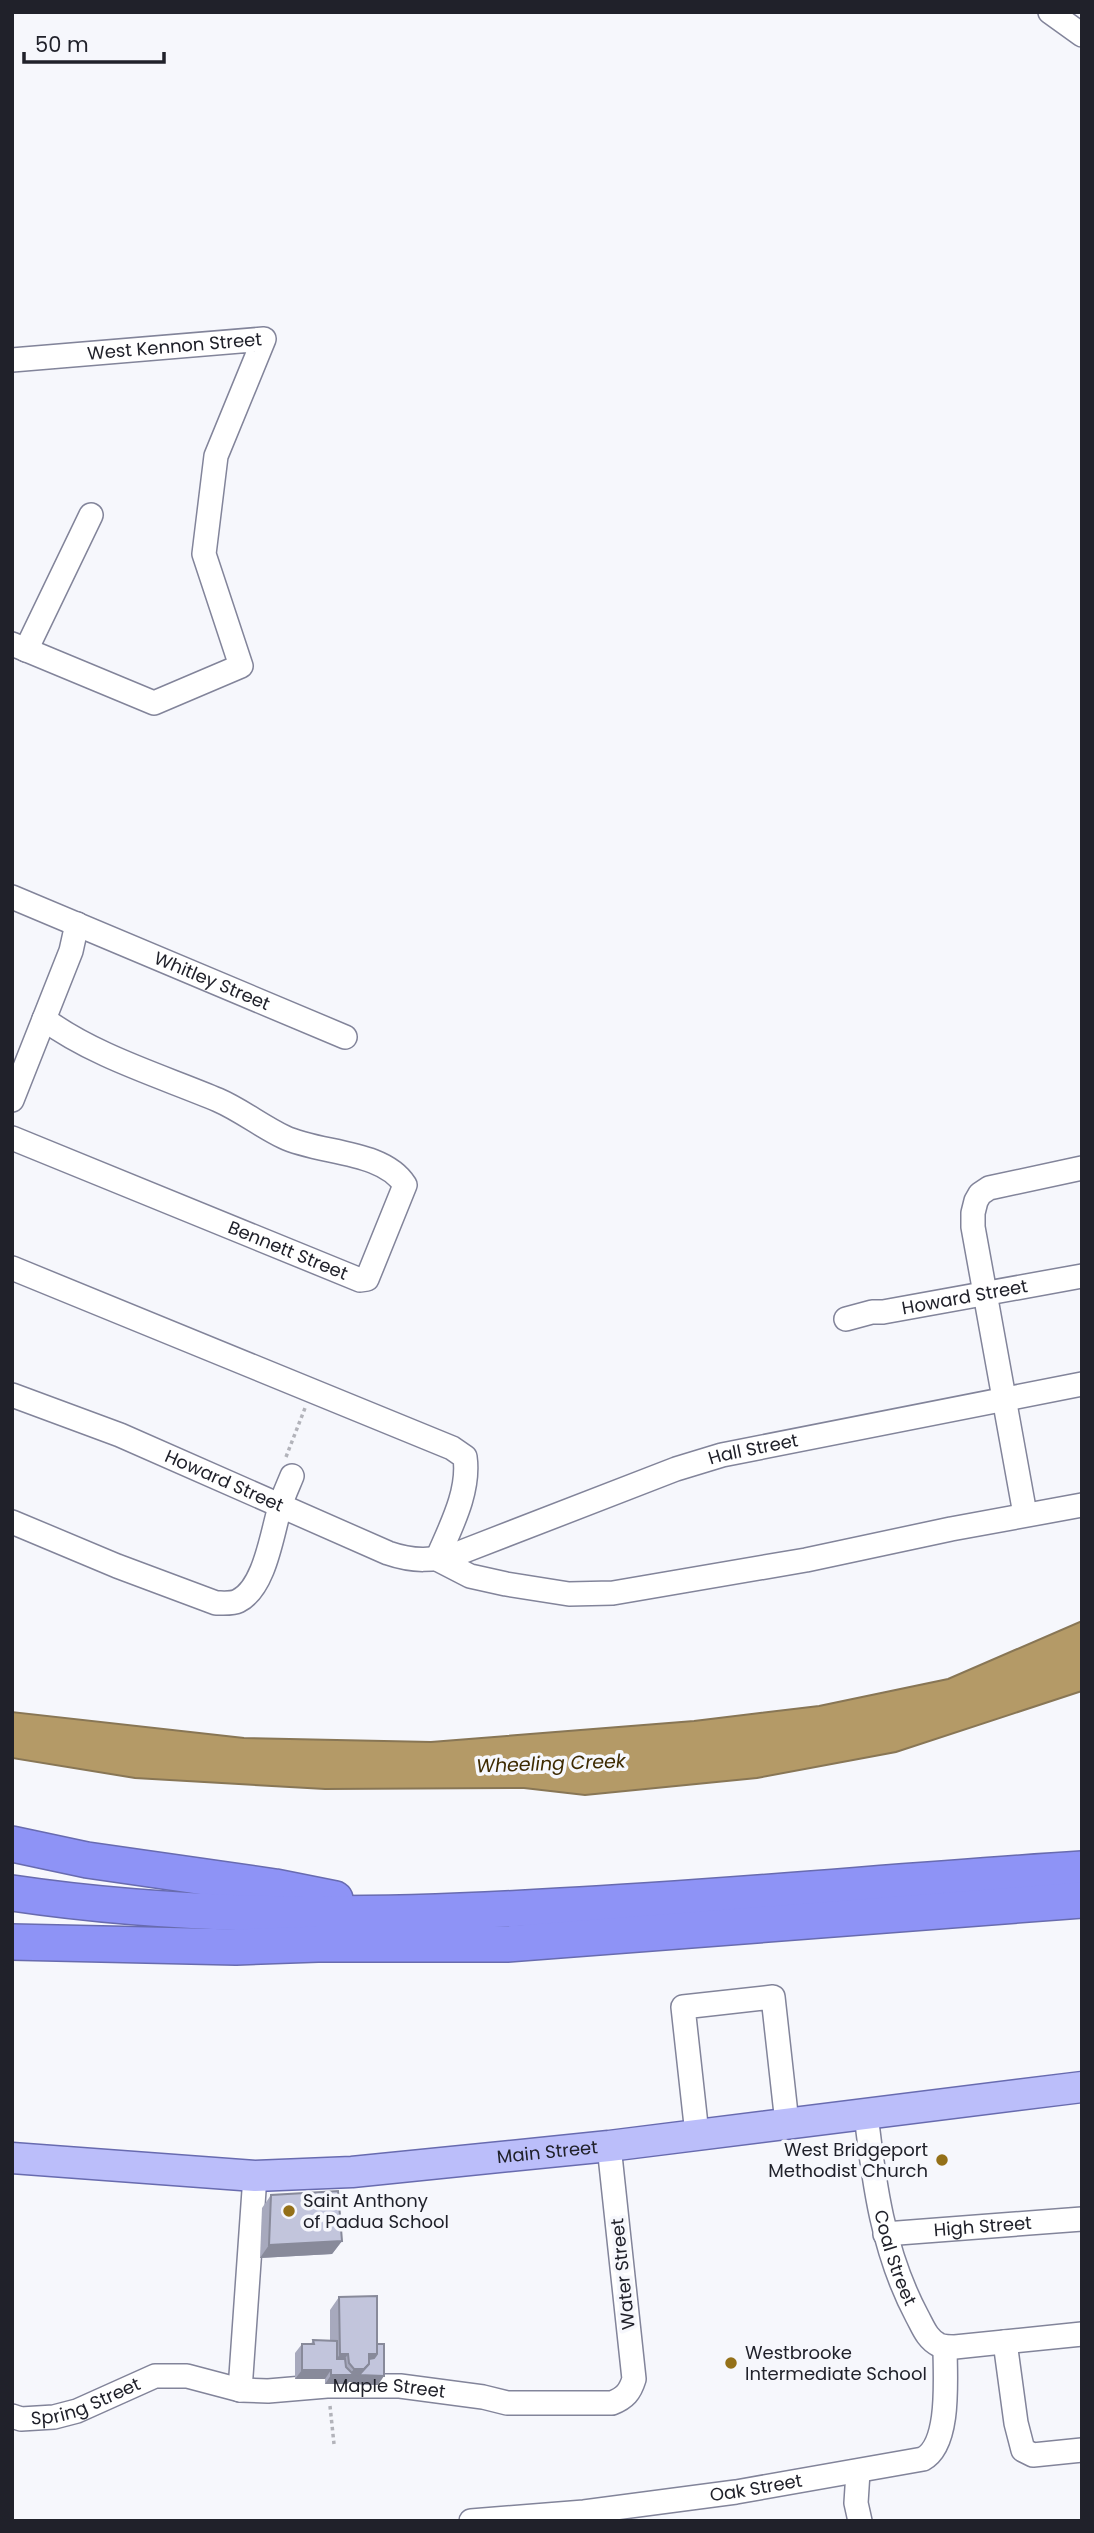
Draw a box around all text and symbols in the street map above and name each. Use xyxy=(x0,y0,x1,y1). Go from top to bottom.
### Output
scale bar xyxy=(24,21,164,65)
text: 50 m xyxy=(35,30,89,59)
street label: West Kennon Street xyxy=(86,326,263,366)
street label: Whitley Street xyxy=(150,945,274,1016)
street label: Bennett Street xyxy=(225,1215,352,1286)
street label: Howard Street xyxy=(900,1273,1030,1320)
street label: Hall Street xyxy=(705,1427,800,1470)
street label: Howard Street xyxy=(161,1443,288,1518)
water label: Wheeling Creek xyxy=(476,1747,627,1780)
street label: Main Street xyxy=(496,2134,599,2169)
place label: West Bridgeport Methodist Church xyxy=(768,2137,928,2183)
marker: West Bridgeport Methodist Church xyxy=(934,2152,950,2168)
place label: Saint Anthony of Padua School xyxy=(303,2188,449,2234)
marker: Saint Anthony of Padua School xyxy=(281,2203,297,2219)
street label: Coal Street xyxy=(868,2207,923,2310)
street label: High Street xyxy=(933,2210,1033,2242)
street label: Water Street xyxy=(604,2217,641,2331)
place label: Westbrooke Intermediate School xyxy=(745,2340,927,2386)
marker: Westbrooke Intermediate School xyxy=(723,2355,739,2371)
street label: Spring Street xyxy=(30,2371,144,2430)
street label: Maple Street xyxy=(333,2373,447,2404)
street label: Oak Street xyxy=(708,2468,804,2507)

